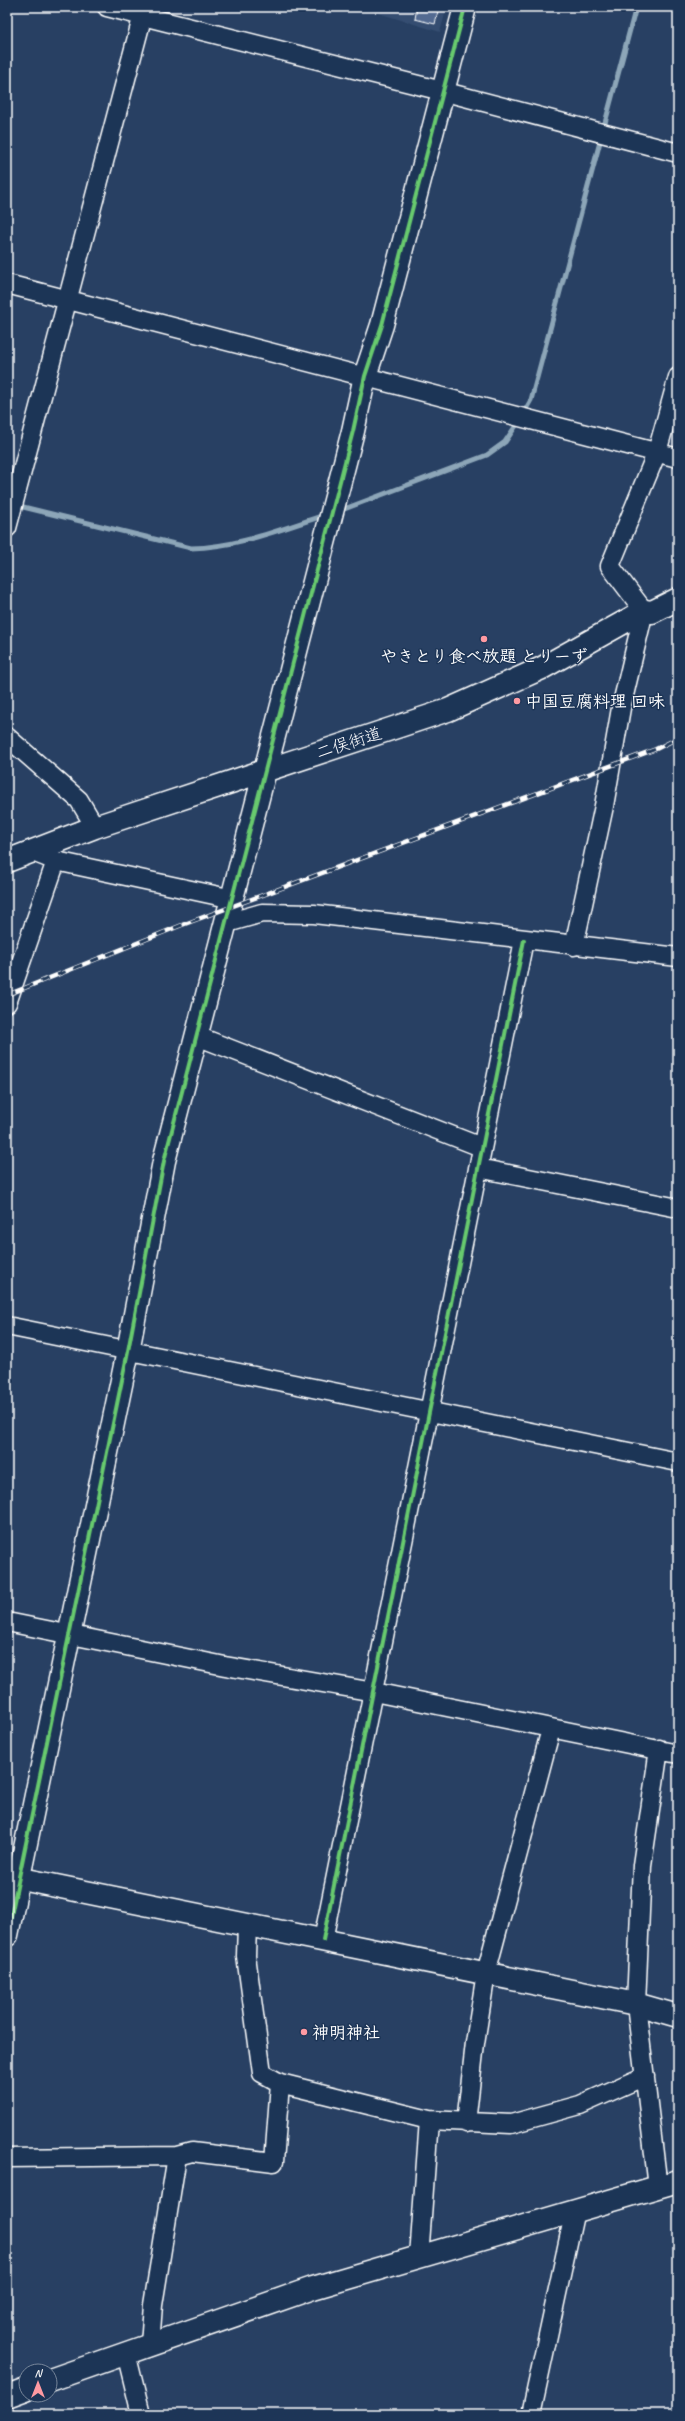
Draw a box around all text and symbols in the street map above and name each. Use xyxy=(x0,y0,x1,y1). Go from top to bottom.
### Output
marker: やきとり食べ放題 とりーず xyxy=(479,634,489,644)
place label: やきとり食べ放題 とりーず xyxy=(380,646,588,667)
place label: 中国豆腐料理 回味 xyxy=(525,691,665,712)
marker: 中国豆腐料理 回味 xyxy=(512,696,522,706)
street label: 二俣街道 xyxy=(313,723,385,763)
place label: 神明神社 xyxy=(312,2022,380,2043)
marker: 神明神社 xyxy=(299,2027,309,2037)
north arrow xyxy=(18,2363,58,2403)
text: N xyxy=(35,2366,44,2380)

